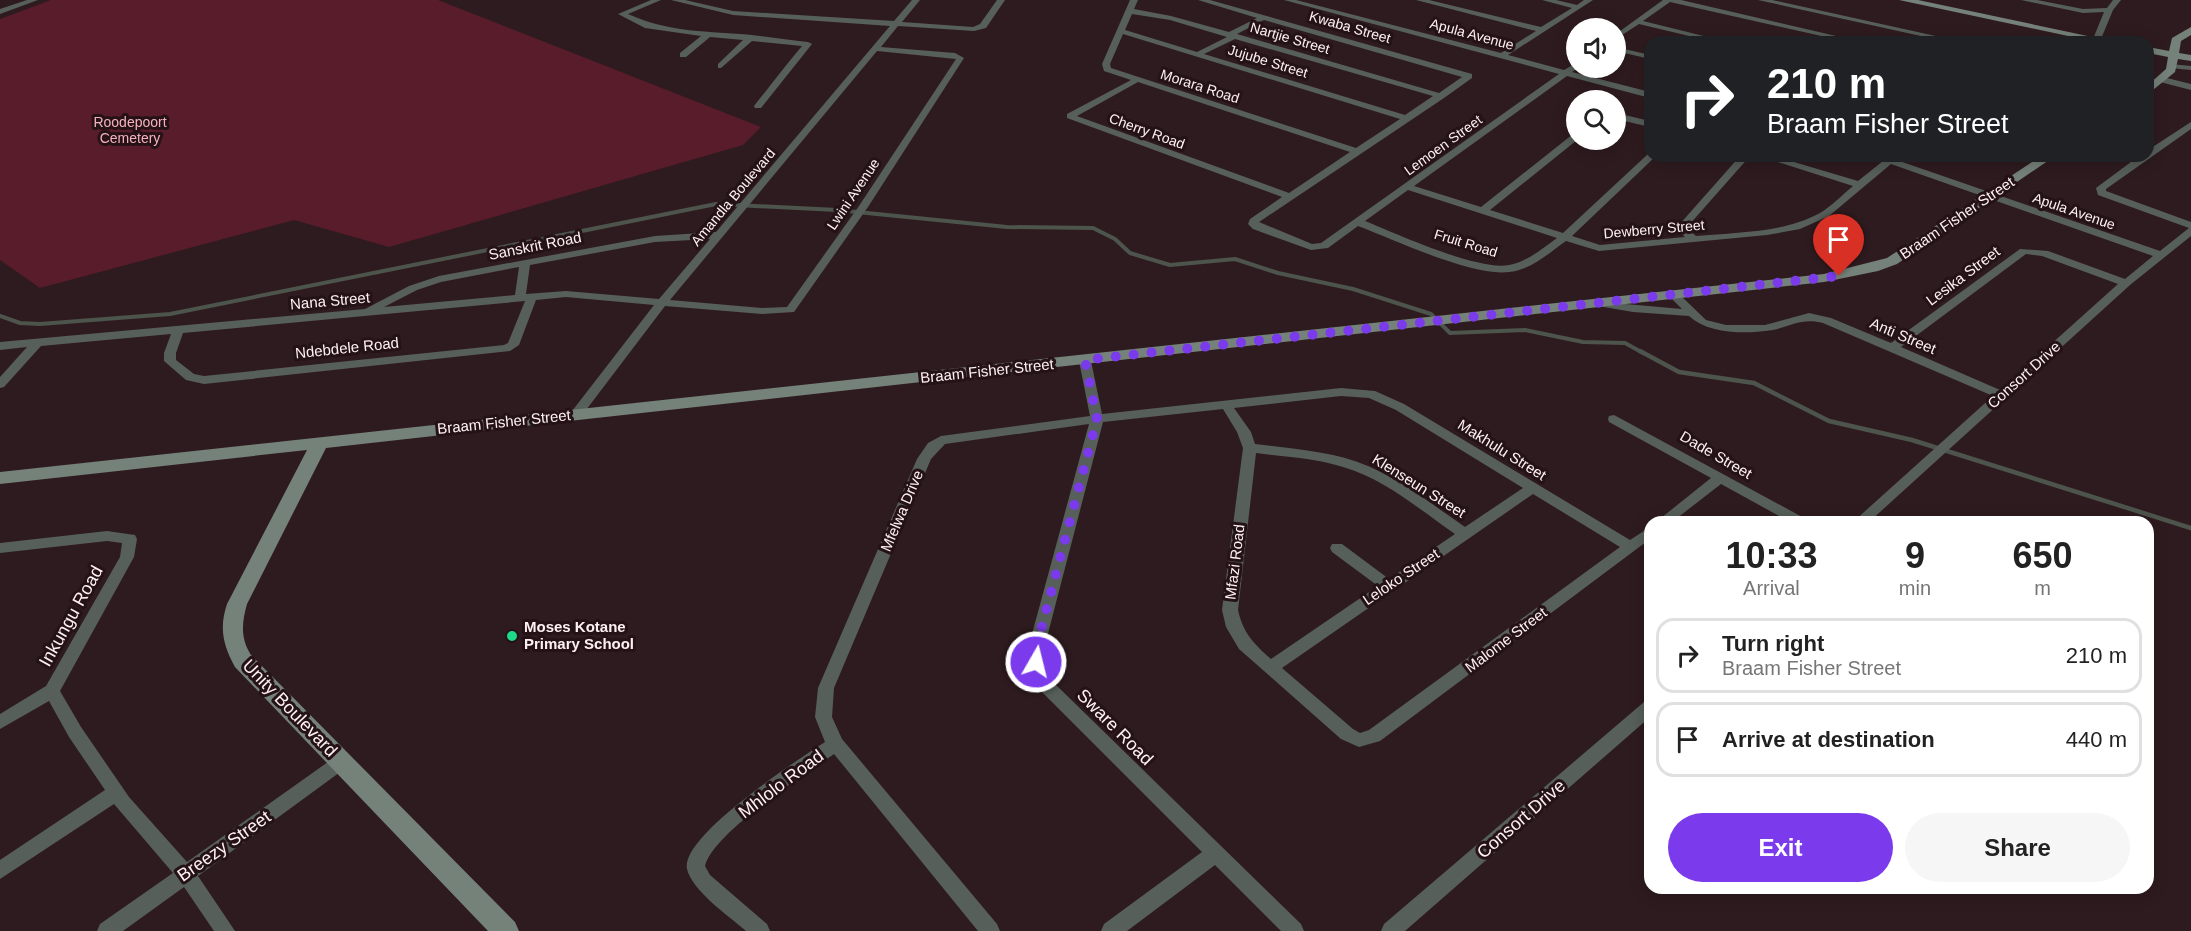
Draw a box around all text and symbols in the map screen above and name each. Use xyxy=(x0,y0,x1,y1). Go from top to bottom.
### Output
street label: Kwaba Street xyxy=(1307,8,1393,46)
street label: Apula Avenue xyxy=(1428,15,1516,53)
map controls xyxy=(1566,18,1626,150)
button: sound xyxy=(1566,18,1626,78)
street label: Nartjie Street xyxy=(1249,19,1332,57)
street label: Jujube Street xyxy=(1226,41,1310,81)
icon: right xyxy=(1668,60,1746,138)
text: 210 m xyxy=(1767,60,1886,107)
street label: Morara Road xyxy=(1159,66,1241,106)
button: search xyxy=(1566,90,1626,150)
text: Braam Fisher Street xyxy=(1767,109,2009,139)
street label: Cherry Road xyxy=(1107,110,1187,152)
street label: Lemoen Street xyxy=(1401,111,1485,178)
park label: Roodepoort Cemetery xyxy=(93,114,167,146)
street label: Amandla Boulevard xyxy=(688,145,778,249)
street label: Lwini Avenue xyxy=(823,155,883,233)
street label: Braam Fisher Street xyxy=(1896,173,2018,262)
street label: Apula Avenue xyxy=(2031,189,2118,233)
pin xyxy=(1813,214,1864,276)
street label: Dewberry Street xyxy=(1603,217,1705,241)
icon: arrive xyxy=(1822,223,1855,256)
street label: Fruit Road xyxy=(1432,226,1500,260)
street label: Sanskrit Road xyxy=(487,228,583,263)
street label: Lesika Street xyxy=(1923,242,2003,309)
street label: Nana Street xyxy=(289,288,371,312)
street label: Anti Street xyxy=(1868,314,1940,357)
street label: Ndebdele Road xyxy=(294,334,400,361)
street label: Consort Drive xyxy=(1984,338,2063,412)
street label: Braam Fisher Street xyxy=(919,355,1055,386)
street label: Braam Fisher Street xyxy=(436,406,572,437)
street label: Makhulu Street xyxy=(1455,416,1550,484)
street label: Dade Street xyxy=(1677,427,1756,482)
street label: Klenseun Street xyxy=(1369,450,1470,522)
street label: Mfelwa Drive xyxy=(877,468,926,554)
street label: Mfazi Road xyxy=(1221,523,1248,601)
text: 10:33 xyxy=(1725,535,1817,576)
text: 9 xyxy=(1905,535,1925,576)
text: 650 xyxy=(2012,535,2073,576)
street label: Leloko Street xyxy=(1359,544,1443,608)
street label: Inkungu Road xyxy=(35,562,107,670)
text: Arrival xyxy=(1743,577,1800,599)
text: min xyxy=(1899,577,1931,599)
text: m xyxy=(2034,577,2051,599)
street label: Malome Street xyxy=(1462,603,1550,676)
place label: Moses Kotane Primary School xyxy=(524,618,634,652)
marker: Moses Kotane Primary School xyxy=(505,629,519,643)
position arrow xyxy=(1004,630,1068,694)
text: Turn right xyxy=(1722,631,1824,656)
icon: right xyxy=(1671,639,1704,672)
text: 210 m xyxy=(2066,643,2127,668)
street label: Unity Boulevard xyxy=(239,655,341,761)
text: Braam Fisher Street xyxy=(1722,657,1901,679)
street label: Sware Road xyxy=(1073,685,1157,769)
icon: arrive xyxy=(1671,723,1704,756)
text: Arrive at destination xyxy=(1722,727,1935,752)
text: 440 m xyxy=(2066,727,2127,752)
street label: Mhlolo Road xyxy=(735,746,827,822)
street label: Consort Drive xyxy=(1473,775,1569,863)
street label: Breezy Street xyxy=(174,807,274,885)
button: Exit xyxy=(1668,813,1893,882)
button: Share xyxy=(1905,813,2130,882)

